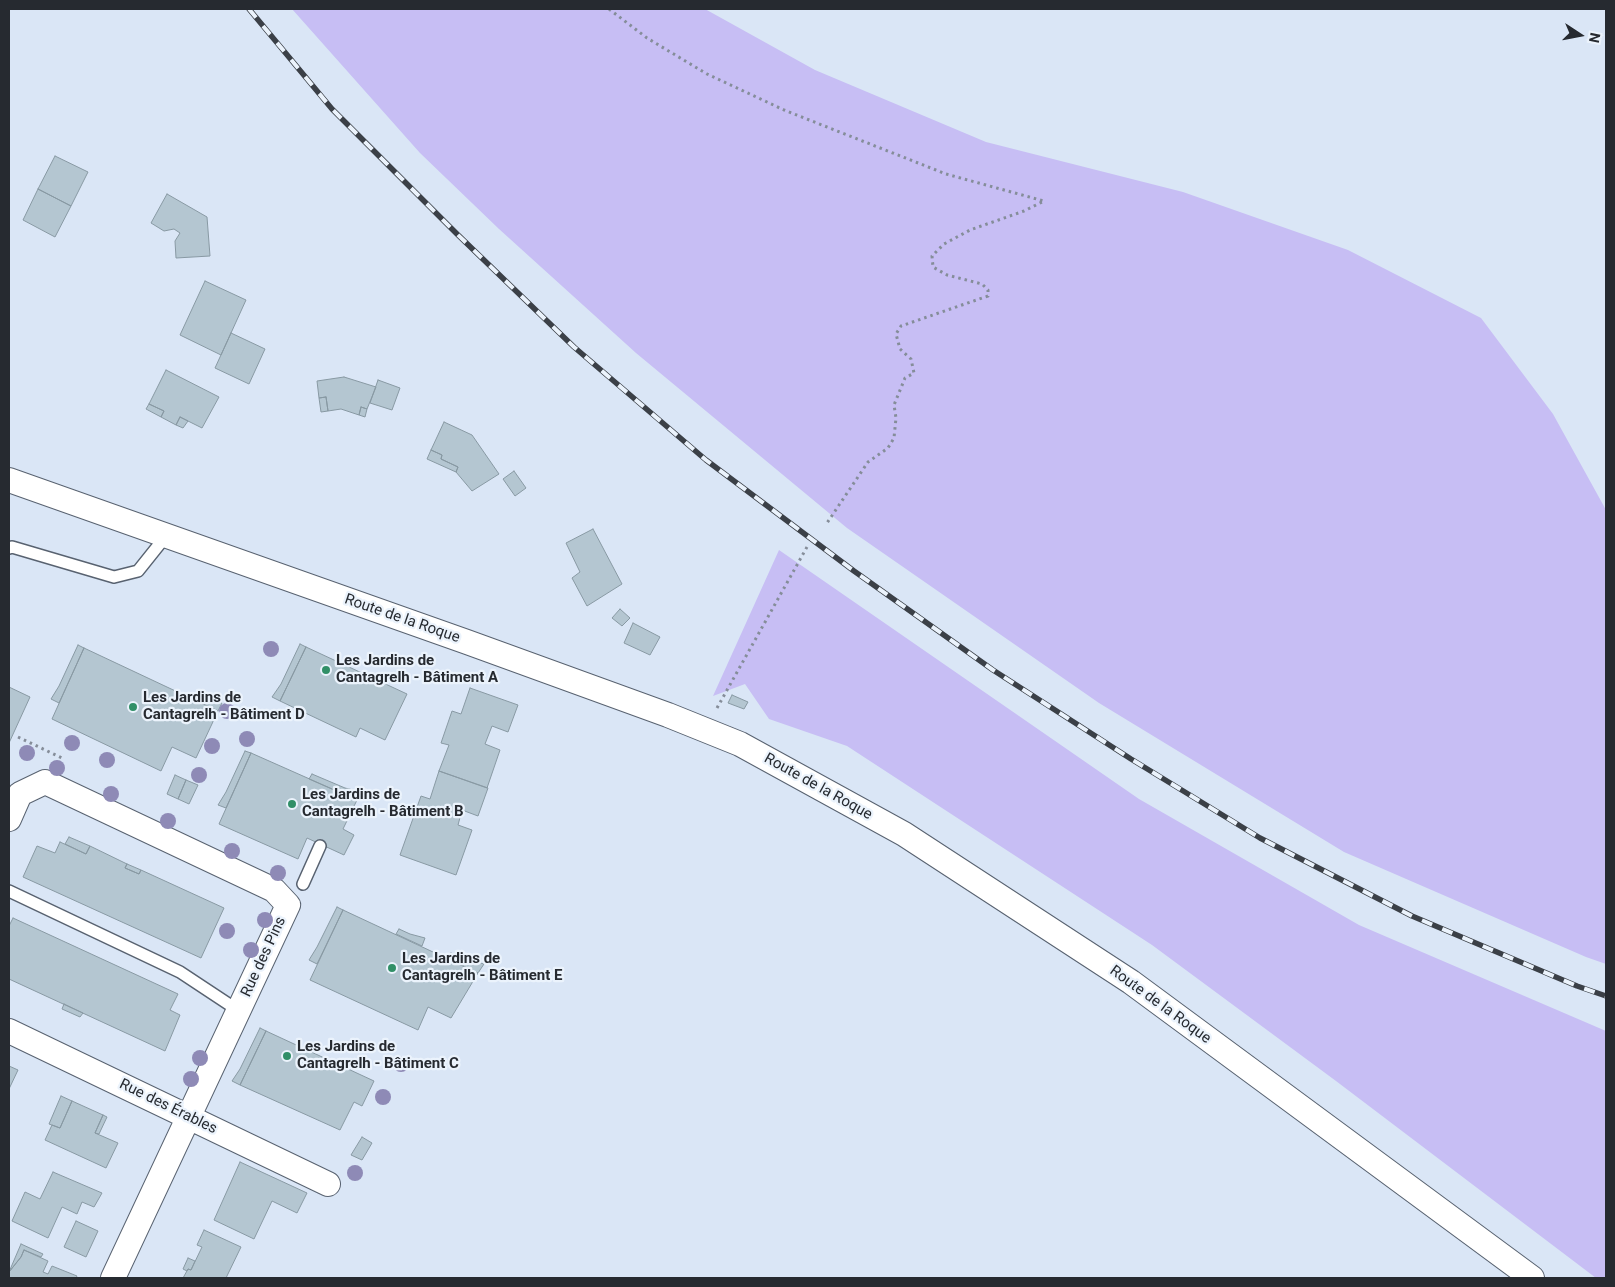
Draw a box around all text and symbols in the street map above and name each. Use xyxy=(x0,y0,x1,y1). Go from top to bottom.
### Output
north arrow xyxy=(1555,10,1605,60)
text: N xyxy=(1586,31,1604,44)
street label: Route de la Roque xyxy=(342,591,462,647)
place label: Les Jardins de Cantagrelh - Bâtiment A xyxy=(336,652,498,687)
marker: Les Jardins de Cantagrelh - Bâtiment A xyxy=(320,664,332,676)
place label: Les Jardins de Cantagrelh - Bâtiment D xyxy=(143,689,305,724)
marker: Les Jardins de Cantagrelh - Bâtiment D xyxy=(127,701,139,713)
street label: Route de la Roque xyxy=(761,750,875,824)
place label: Les Jardins de Cantagrelh - Bâtiment B xyxy=(302,786,464,821)
marker: Les Jardins de Cantagrelh - Bâtiment B xyxy=(286,798,298,810)
street label: Rue des Pins xyxy=(238,914,290,1000)
place label: Les Jardins de Cantagrelh - Bâtiment E xyxy=(402,950,563,985)
marker: Les Jardins de Cantagrelh - Bâtiment E xyxy=(386,962,398,974)
street label: Route de la Roque xyxy=(1106,962,1214,1048)
place label: Les Jardins de Cantagrelh - Bâtiment C xyxy=(297,1038,459,1073)
marker: Les Jardins de Cantagrelh - Bâtiment C xyxy=(281,1050,293,1062)
street label: Rue des Érables xyxy=(116,1076,220,1138)

